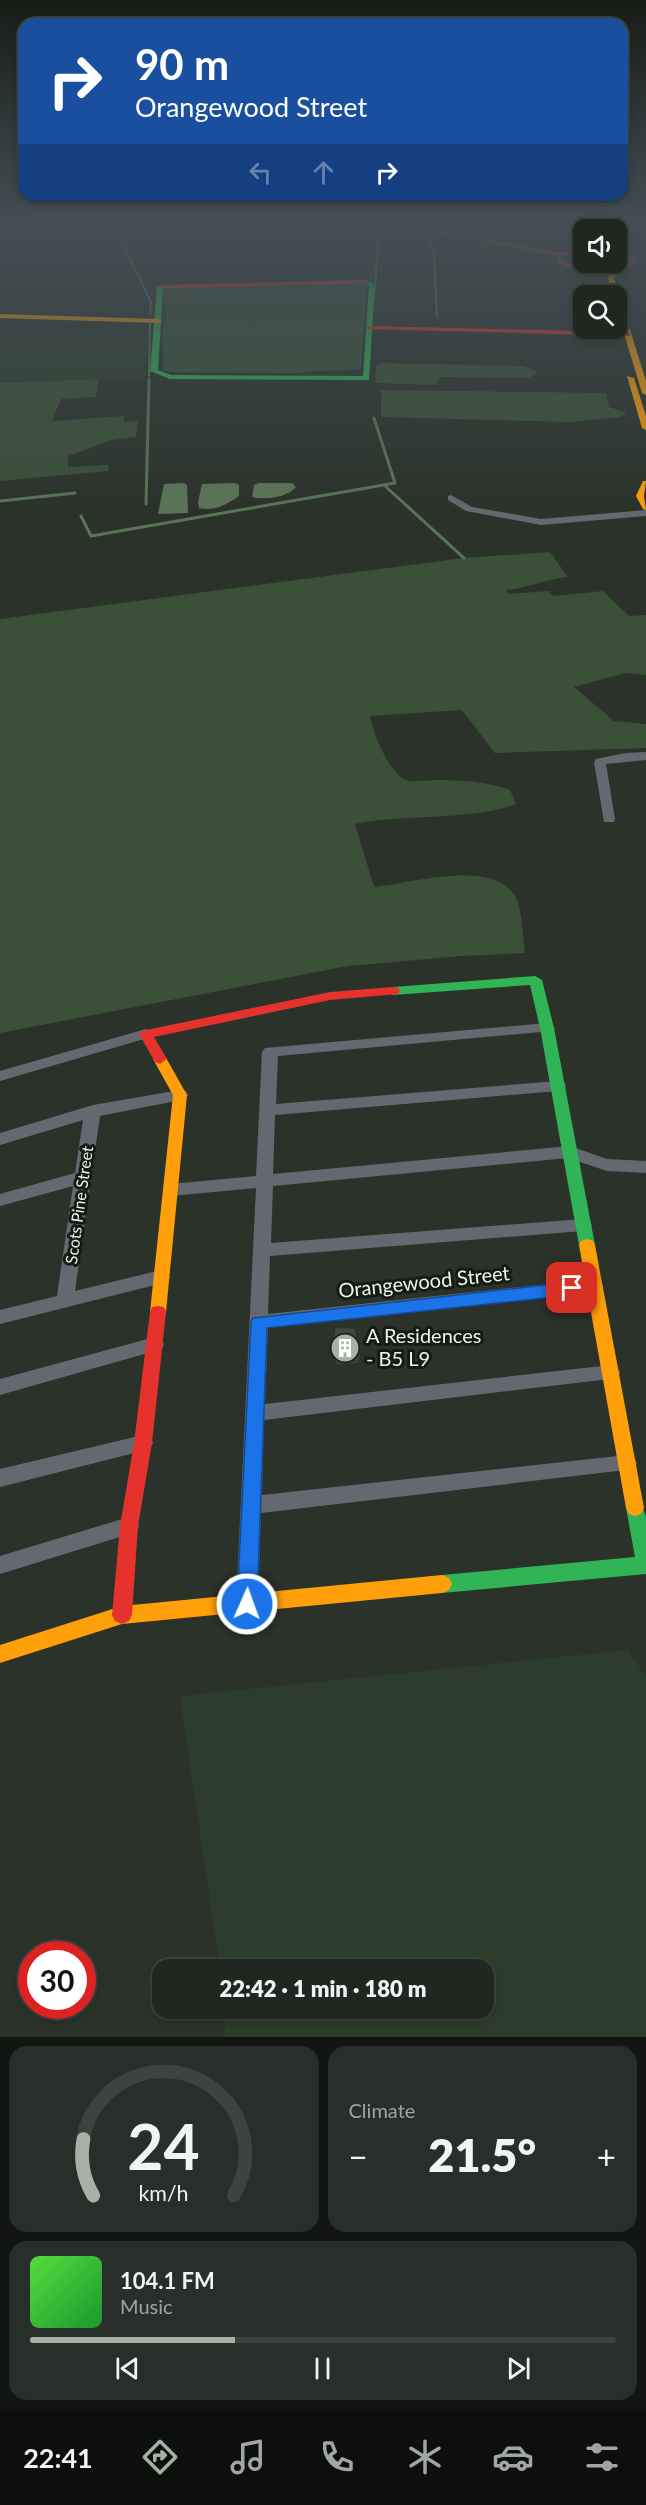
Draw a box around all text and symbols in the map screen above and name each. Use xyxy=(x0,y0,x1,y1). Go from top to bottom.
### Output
text: 90 m xyxy=(135,39,229,89)
icon: right xyxy=(36,42,114,120)
text: Orangewood Street xyxy=(135,90,367,123)
icon: left xyxy=(244,156,277,189)
icon: ahead xyxy=(307,156,340,189)
icon: right xyxy=(370,156,403,189)
map controls xyxy=(573,219,627,339)
button: sound xyxy=(573,219,627,273)
button: search xyxy=(573,285,627,339)
street label: Scots Pine Street xyxy=(61,1145,96,1265)
street label: Orangewood Street xyxy=(337,1260,511,1302)
pin xyxy=(546,1262,597,1313)
icon: arrive xyxy=(555,1271,588,1304)
place label: A Residences - B5 L9 xyxy=(366,1323,481,1370)
building icon: A Residences - B5 L9 xyxy=(329,1332,361,1364)
position arrow xyxy=(215,1572,279,1636)
speed limit sign: 30 xyxy=(18,1941,96,2019)
text: 22:42 · 1 min · 180 m xyxy=(220,1975,426,2002)
text: Climate xyxy=(349,2098,415,2122)
text: 24 xyxy=(128,2108,200,2183)
text: 21.5° xyxy=(428,2128,536,2182)
text: − xyxy=(349,2136,368,2176)
text: + xyxy=(597,2136,616,2176)
text: km/h xyxy=(139,2180,189,2206)
text: 104.1 FM xyxy=(120,2267,215,2294)
text: Music xyxy=(120,2294,173,2318)
icon: previous xyxy=(111,2352,144,2385)
icon: pause xyxy=(306,2352,339,2385)
icon: next xyxy=(502,2352,535,2385)
icon: directions xyxy=(139,2436,181,2478)
icon: music xyxy=(227,2436,269,2478)
icon: phone xyxy=(316,2436,358,2478)
icon: climate xyxy=(404,2436,446,2478)
icon: car xyxy=(492,2436,534,2478)
icon: filters xyxy=(581,2436,623,2478)
text: 22:41 xyxy=(23,2441,93,2474)

